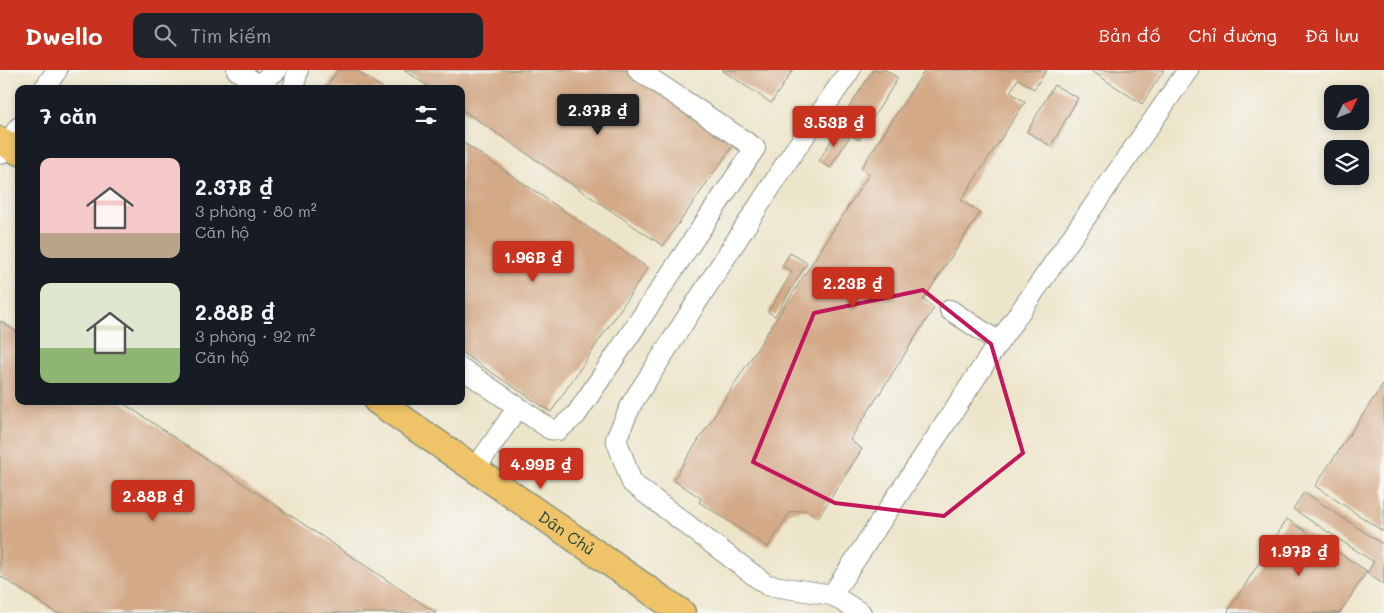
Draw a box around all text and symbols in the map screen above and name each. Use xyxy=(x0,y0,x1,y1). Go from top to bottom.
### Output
search box xyxy=(133,13,483,58)
text: Dwello xyxy=(25,20,103,51)
icon: search xyxy=(151,21,179,49)
text: Tìm kiếm xyxy=(191,23,271,48)
text: Bản đồ xyxy=(1099,23,1161,47)
text: Chỉ đường xyxy=(1189,23,1277,47)
text: Đã lưu xyxy=(1305,23,1359,47)
north arrow xyxy=(1324,85,1369,130)
map controls xyxy=(1324,85,1369,185)
pin: 2.37B ₫ xyxy=(552,93,644,136)
text: 2.37B ₫ xyxy=(568,99,628,120)
icon: filters xyxy=(412,101,440,129)
text: 7 căn xyxy=(40,102,97,129)
pin: 3.53B ₫ xyxy=(788,106,880,148)
text: 3.53B ₫ xyxy=(804,111,864,132)
button: layers xyxy=(1324,140,1369,185)
text: 2.37B ₫ xyxy=(195,173,273,200)
icon: home xyxy=(80,178,140,238)
text: 3 phòng · 80 m² xyxy=(195,200,317,221)
text: Căn hộ xyxy=(195,221,249,242)
pin: 1.96B ₫ xyxy=(487,240,579,283)
text: 1.96B ₫ xyxy=(504,246,562,267)
pin: 2.23B ₫ xyxy=(807,266,899,309)
text: 2.23B ₫ xyxy=(823,272,883,293)
text: 2.88B ₫ xyxy=(195,298,275,325)
icon: home xyxy=(80,303,140,363)
text: 3 phòng · 92 m² xyxy=(195,325,316,346)
text: Căn hộ xyxy=(195,346,249,367)
pin: 4.99B ₫ xyxy=(495,448,587,490)
text: 4.99B ₫ xyxy=(510,453,572,474)
pin: 2.88B ₫ xyxy=(107,480,199,522)
text: 2.88B ₫ xyxy=(122,485,184,506)
street label: Dân Chủ xyxy=(535,505,599,559)
pin: 1.97B ₫ xyxy=(1253,534,1345,577)
text: 1.97B ₫ xyxy=(1270,540,1328,561)

